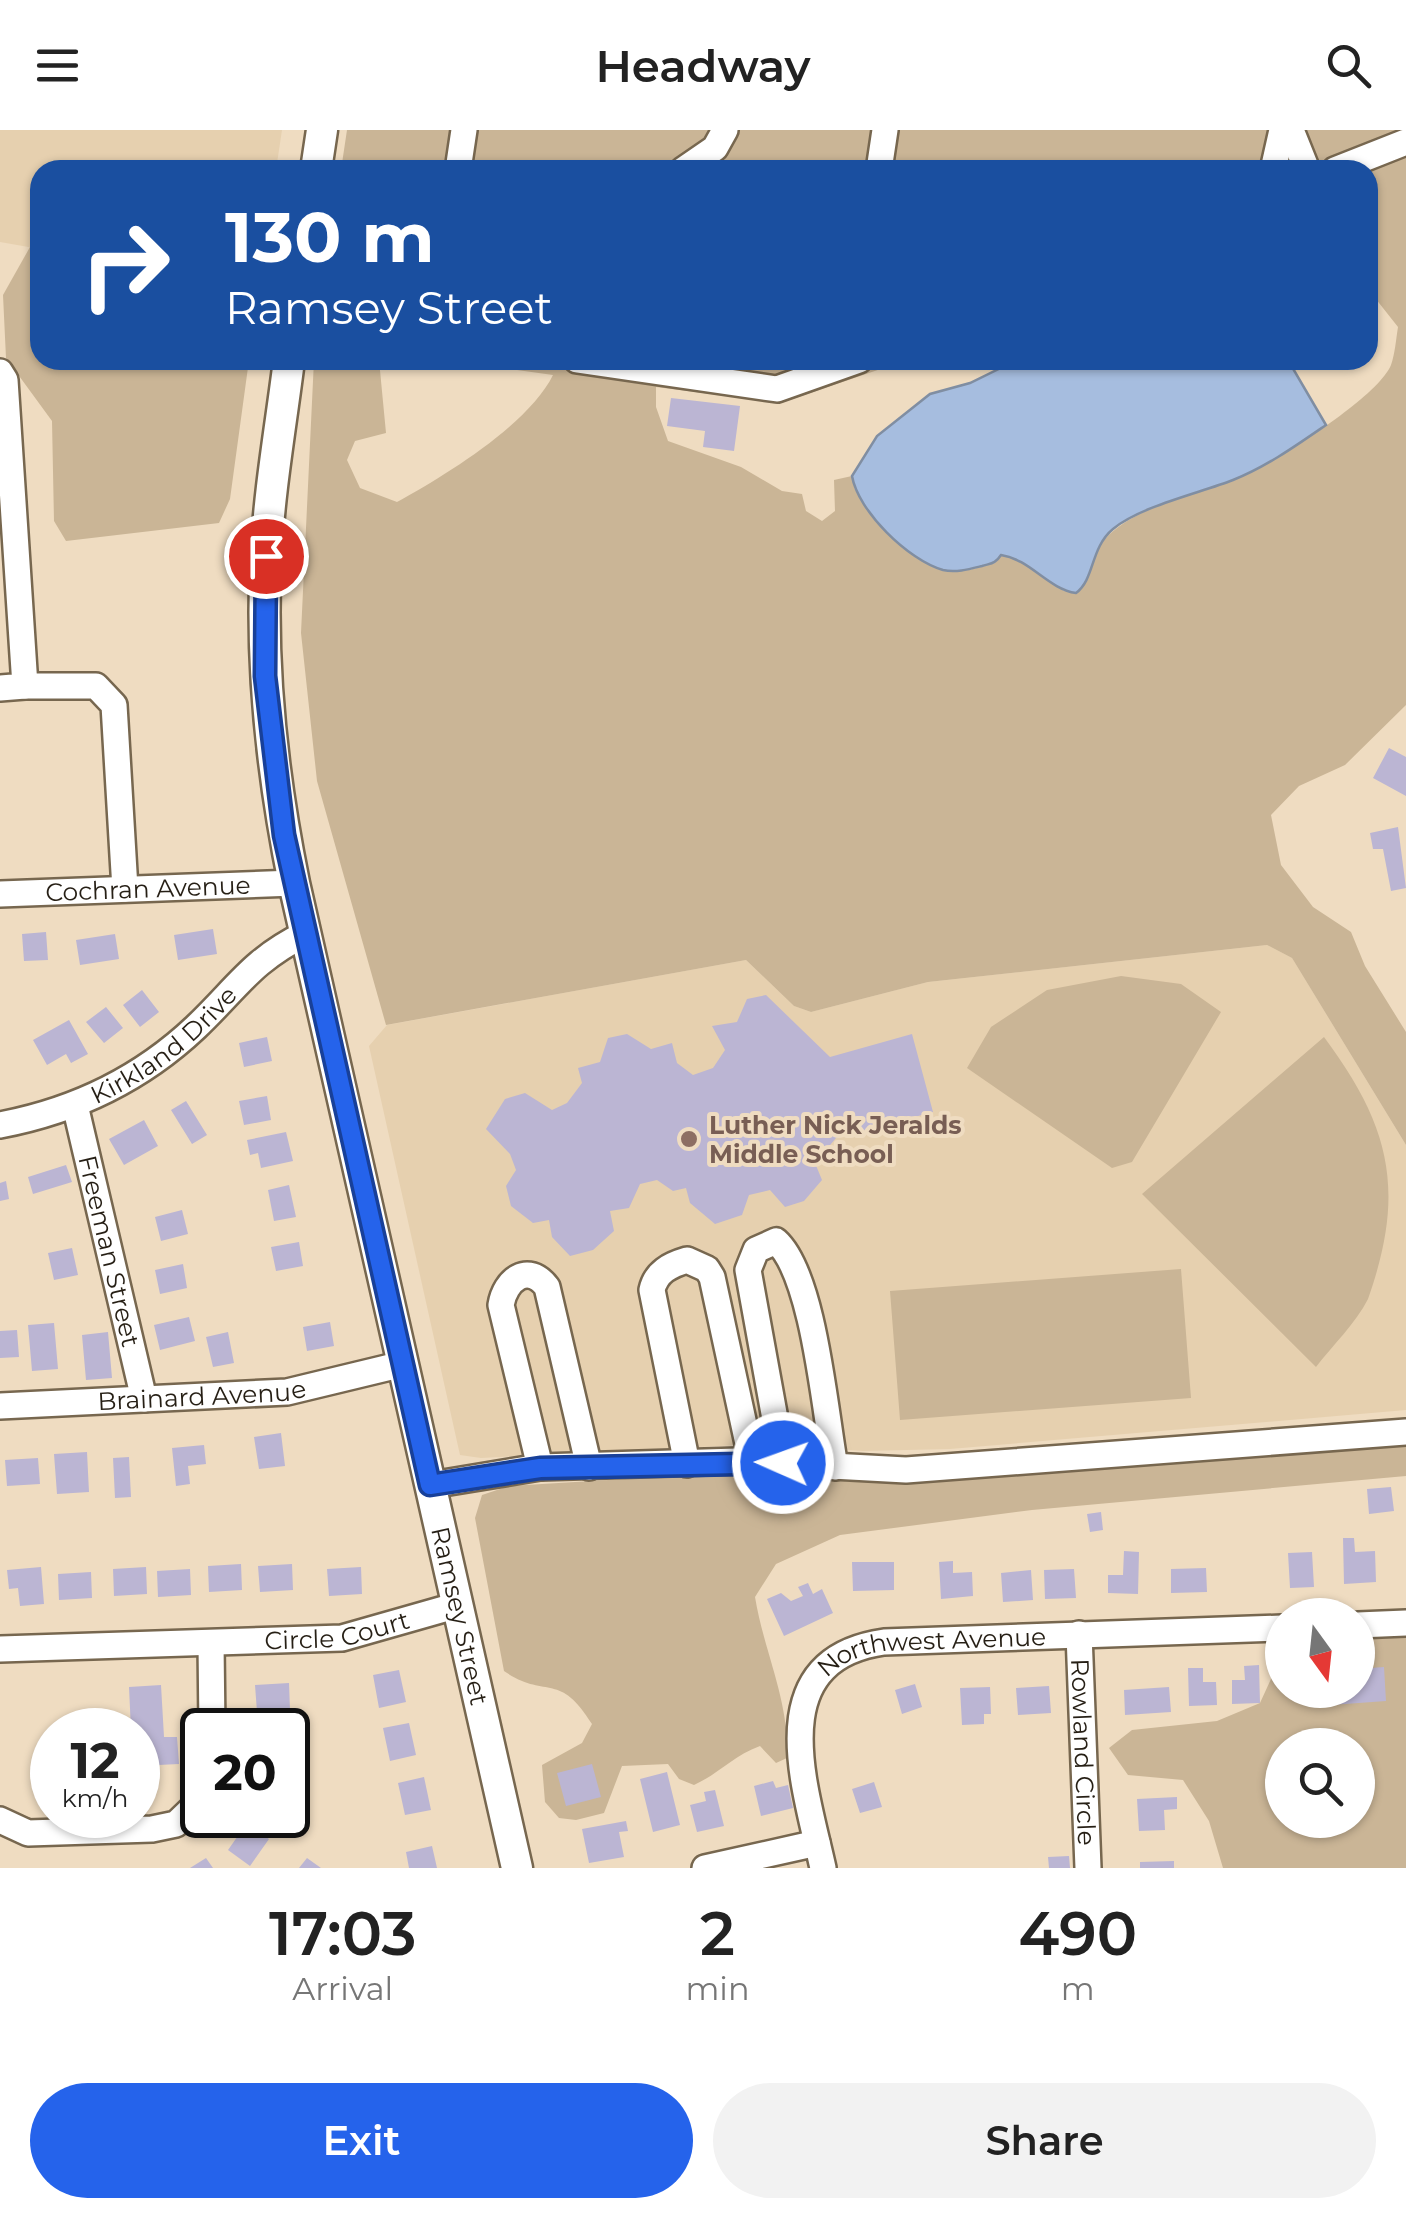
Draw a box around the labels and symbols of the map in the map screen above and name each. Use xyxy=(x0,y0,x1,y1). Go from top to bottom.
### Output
pin xyxy=(224,514,309,599)
street label: Cochran Avenue xyxy=(45,870,251,907)
street label: Kirkland Drive xyxy=(86,980,243,1110)
place label: Luther Nick Jeralds Middle School xyxy=(709,1110,962,1169)
marker: Luther Nick Jeralds Middle School xyxy=(678,1128,700,1150)
street label: Freeman Street xyxy=(72,1152,146,1350)
street label: Brainard Avenue xyxy=(97,1373,309,1416)
position arrow xyxy=(731,1411,835,1515)
street label: Ramsey Street xyxy=(425,1524,495,1708)
north arrow xyxy=(1265,1598,1375,1708)
street label: Circle Court xyxy=(264,1605,413,1655)
street label: Northwest Avenue xyxy=(811,1621,1047,1683)
street label: Rowland Circle xyxy=(1065,1658,1102,1846)
speed limit sign: 20 xyxy=(180,1708,310,1838)

